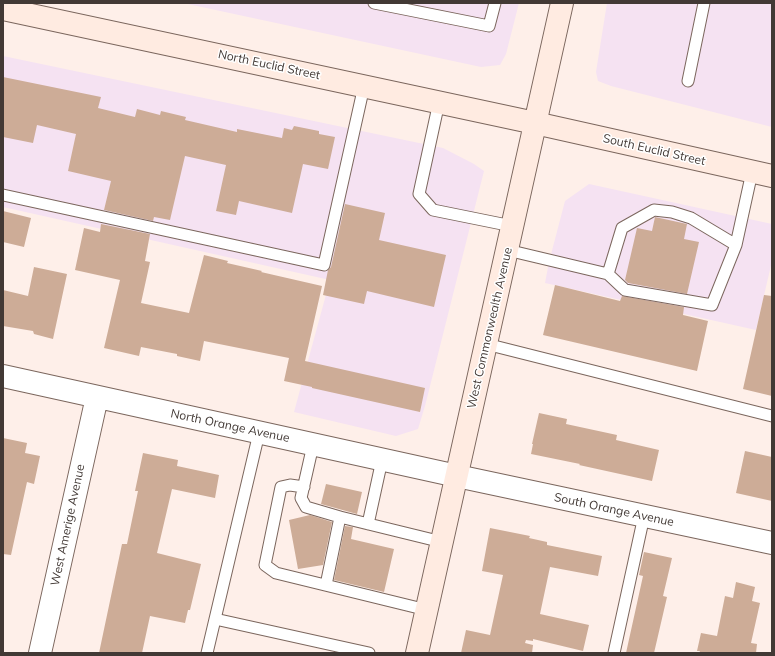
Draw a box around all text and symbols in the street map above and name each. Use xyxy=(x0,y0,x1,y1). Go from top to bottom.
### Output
street label: North Euclid Street xyxy=(217,47,321,83)
street label: South Euclid Street xyxy=(601,131,707,169)
street label: West Commonwealth Avenue xyxy=(464,246,516,410)
street label: North Orange Avenue xyxy=(169,406,291,446)
street label: West Amerige Avenue xyxy=(48,463,88,587)
street label: South Orange Avenue xyxy=(553,490,675,530)

